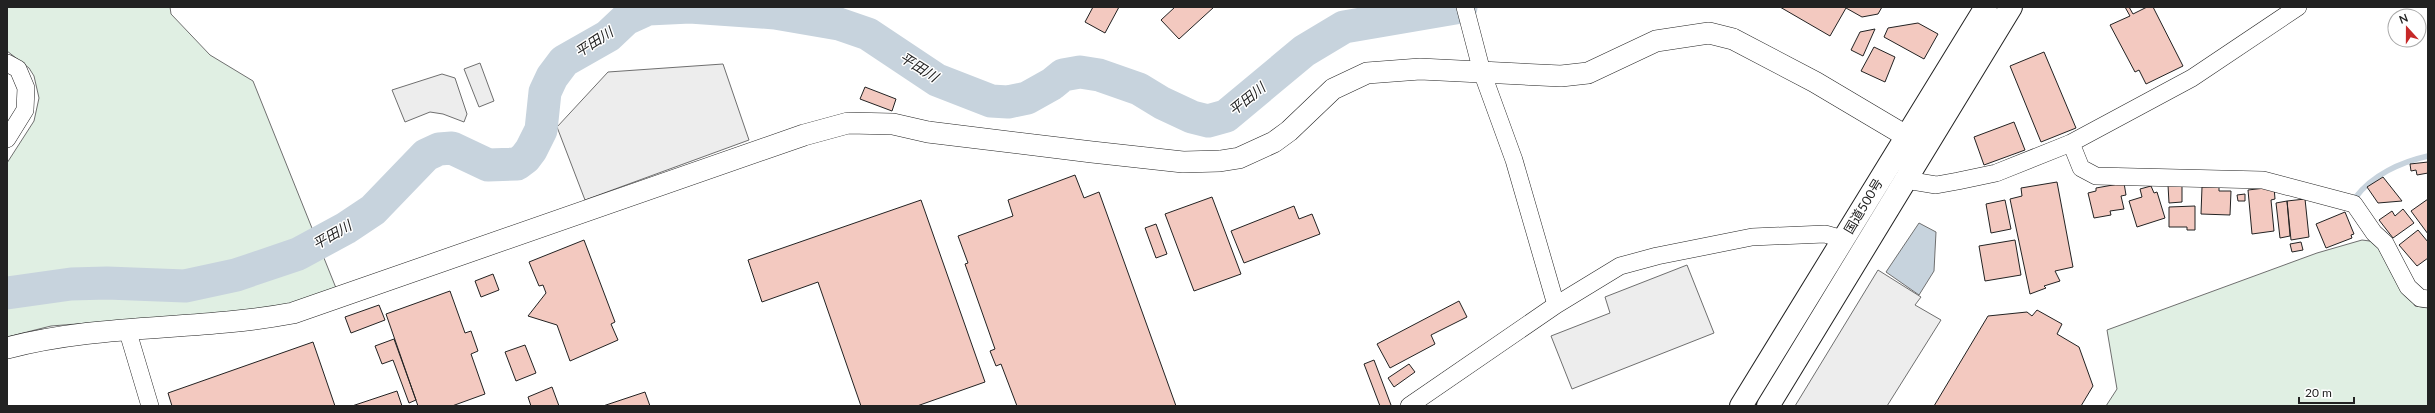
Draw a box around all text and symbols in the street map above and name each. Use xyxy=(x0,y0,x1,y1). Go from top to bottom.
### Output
north arrow xyxy=(2387,8,2427,48)
text: N xyxy=(2397,11,2410,26)
water label: 平田川 xyxy=(571,22,618,60)
water label: 平田川 xyxy=(897,48,943,86)
water label: 平田川 xyxy=(1225,78,1270,118)
street label: 国道500号 xyxy=(1840,175,1886,237)
water label: 平田川 xyxy=(309,216,356,252)
scale bar xyxy=(2299,379,2354,405)
text: 20 m xyxy=(2305,385,2332,400)

